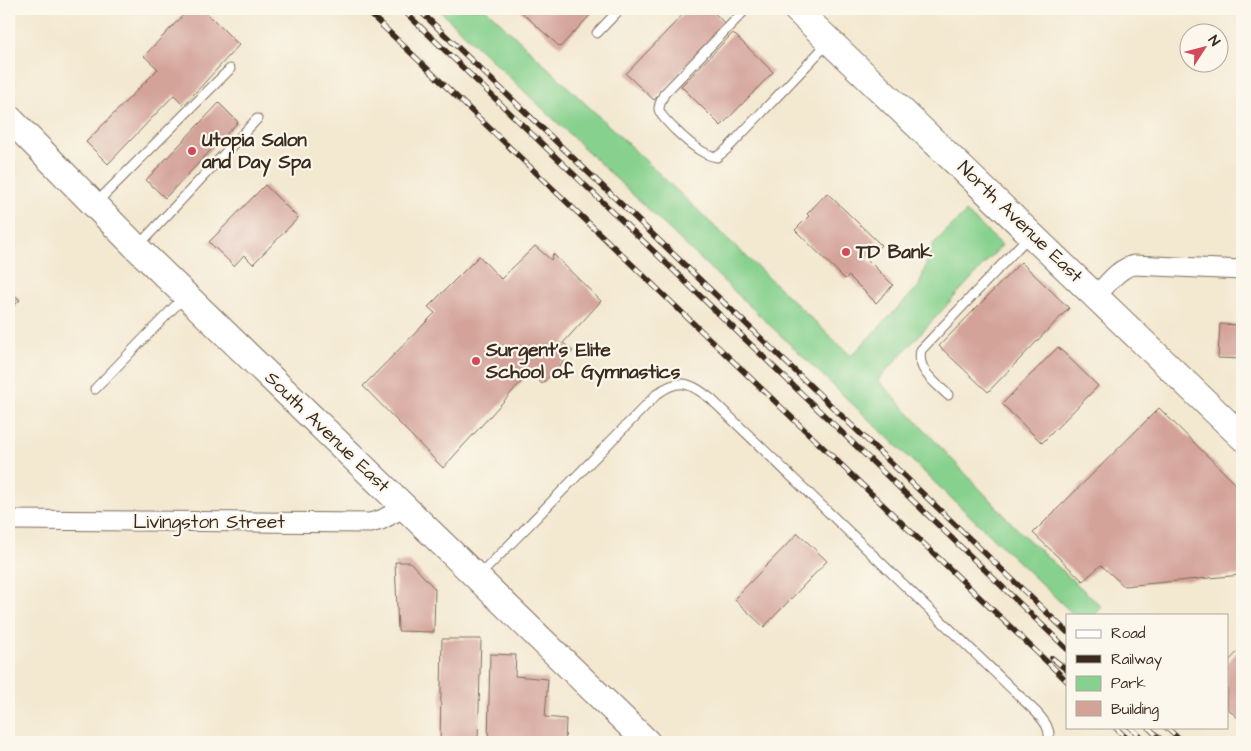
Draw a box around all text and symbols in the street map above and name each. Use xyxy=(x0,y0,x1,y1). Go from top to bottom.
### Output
north arrow xyxy=(1178,22,1228,72)
text: N xyxy=(1203,32,1225,51)
place label: Utopia Salon and Day Spa xyxy=(201,127,311,177)
marker: Utopia Salon and Day Spa xyxy=(186,145,198,157)
street label: North Avenue East xyxy=(951,155,1089,289)
place label: TD Bank xyxy=(855,239,932,266)
marker: TD Bank xyxy=(840,246,852,258)
place label: Surgent's Elite School of Gymnastics xyxy=(485,337,681,387)
marker: Surgent's Elite School of Gymnastics xyxy=(470,355,482,367)
street label: South Avenue East xyxy=(258,365,396,499)
street label: Livingston Street xyxy=(133,509,285,537)
legend xyxy=(1066,614,1228,728)
text: Road xyxy=(1111,623,1146,644)
text: Railway xyxy=(1111,649,1162,671)
text: Park xyxy=(1111,673,1146,694)
text: Building xyxy=(1111,699,1159,721)

